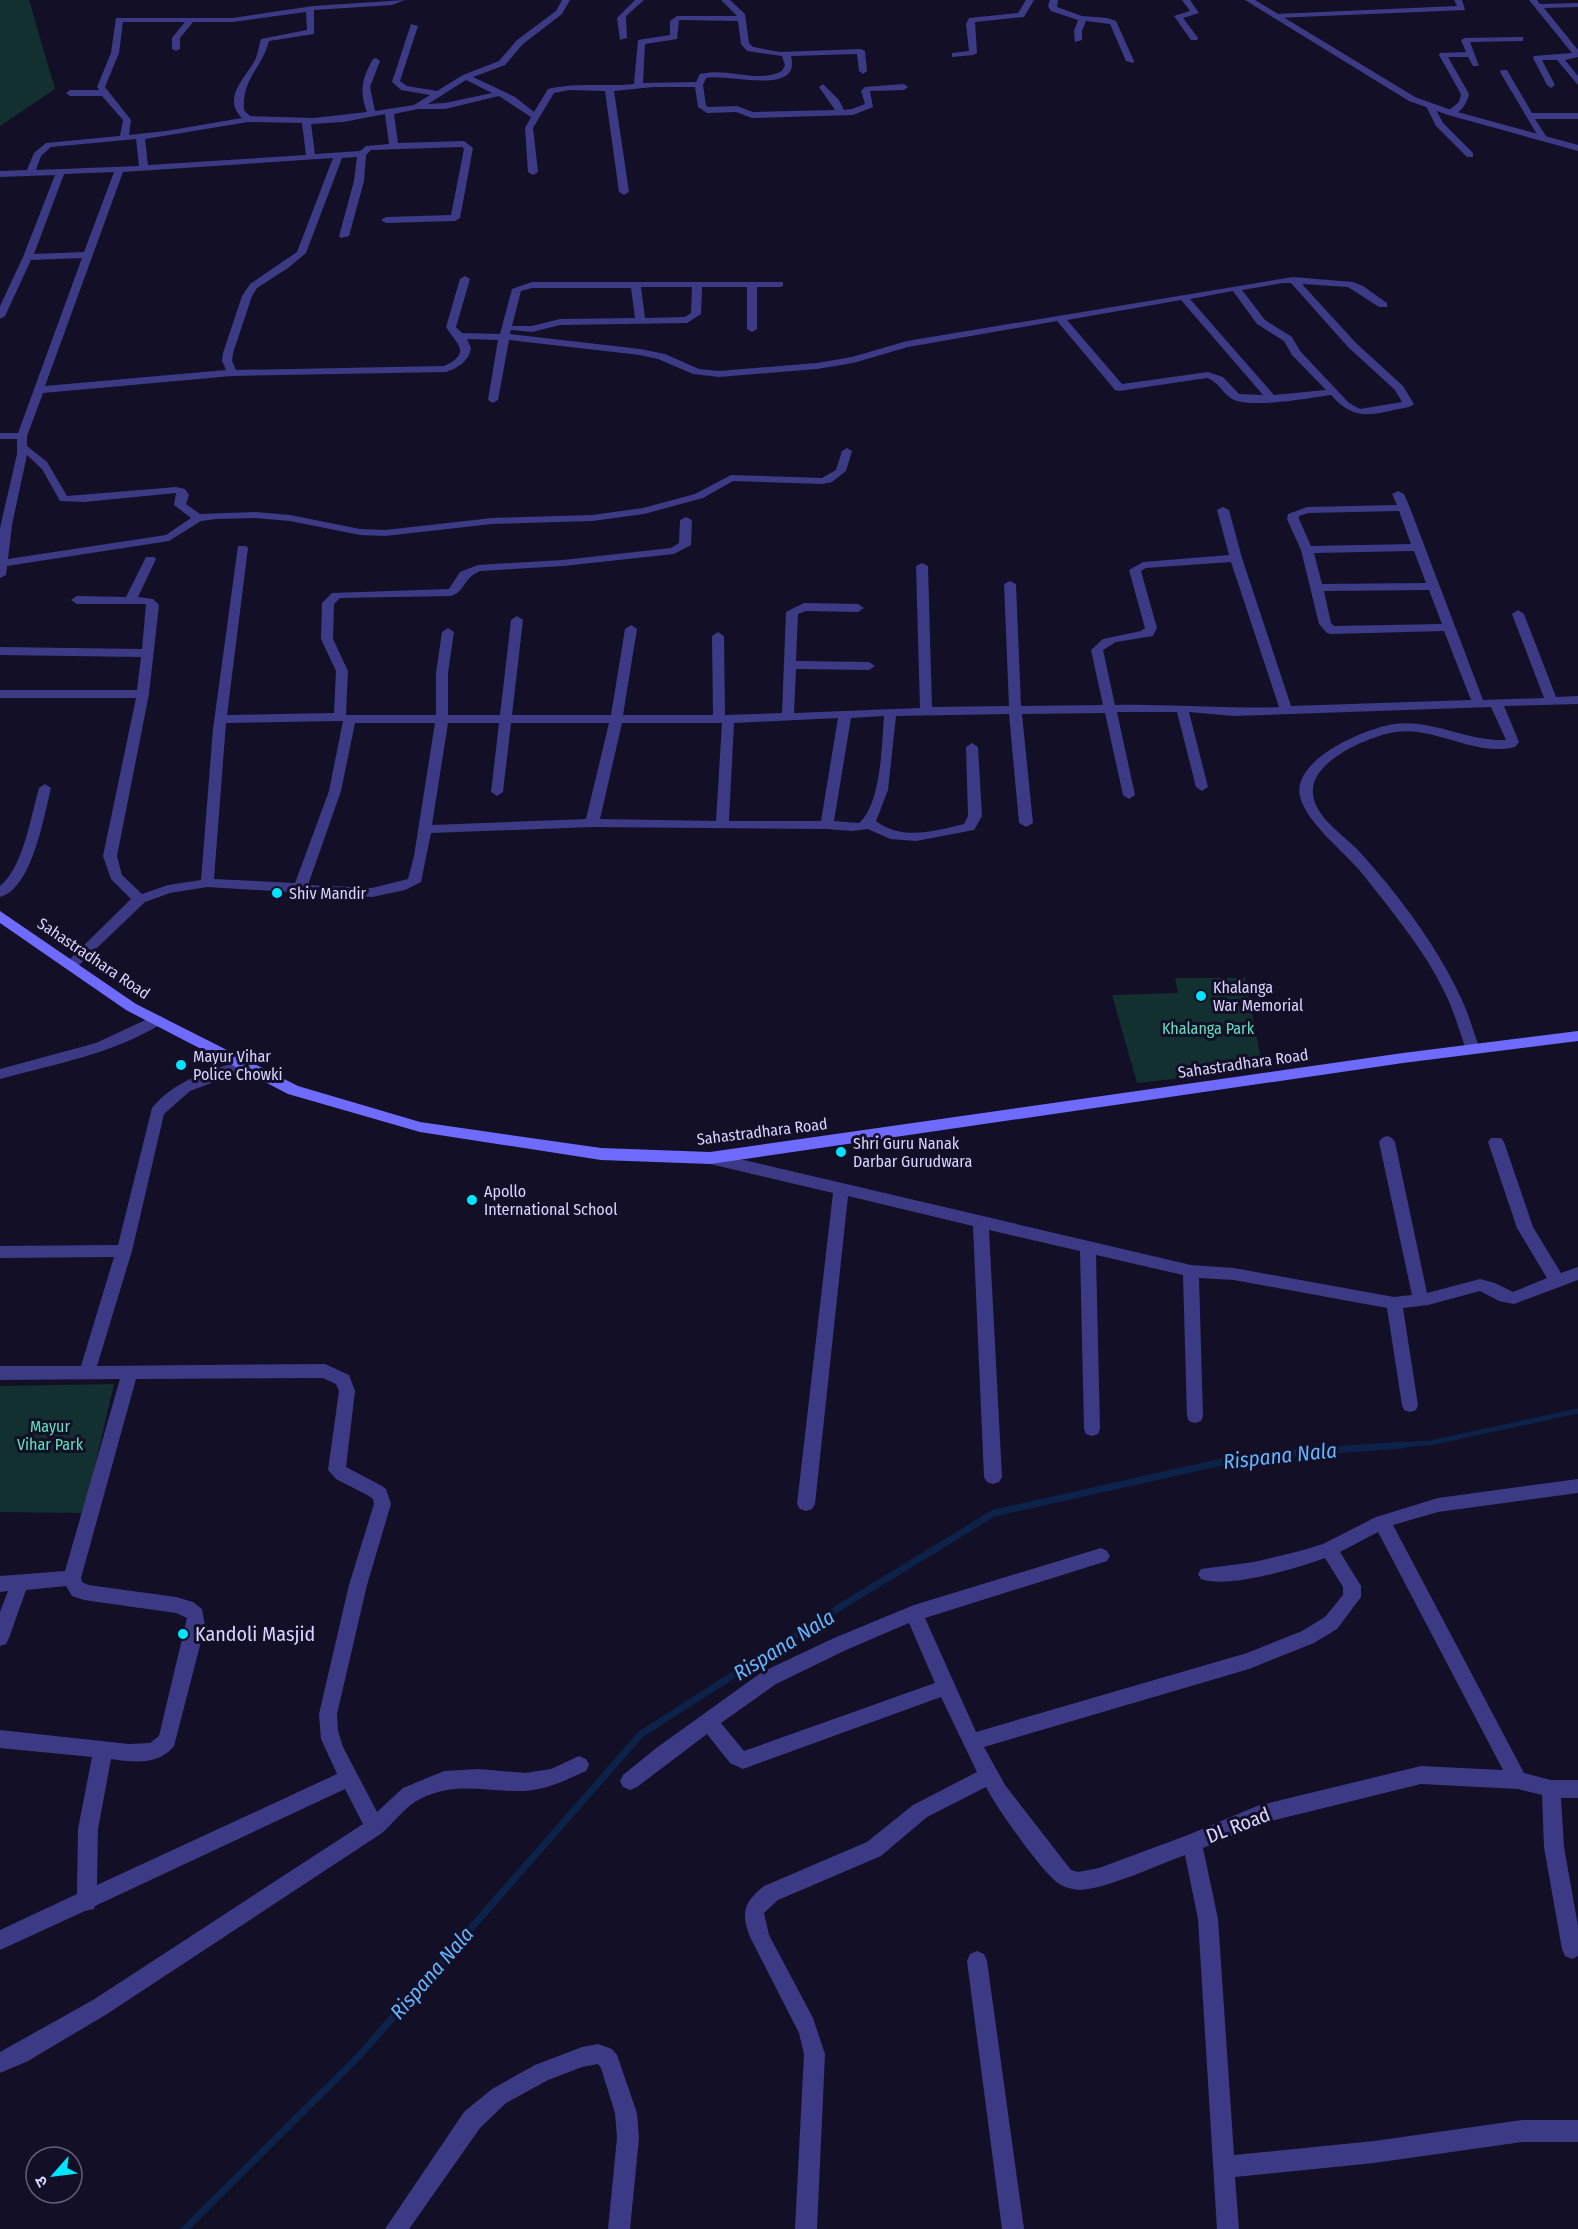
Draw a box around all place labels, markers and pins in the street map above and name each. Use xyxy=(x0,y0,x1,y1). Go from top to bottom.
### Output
place label: Shiv Mandir xyxy=(289,884,367,903)
marker: Shiv Mandir xyxy=(270,886,284,900)
place label: Khalanga War Memorial xyxy=(1213,978,1303,1015)
marker: Khalanga War Memorial xyxy=(1194,989,1208,1003)
place label: Mayur Vihar Police Chowki xyxy=(193,1047,283,1084)
marker: Mayur Vihar Police Chowki xyxy=(174,1058,188,1072)
place label: Shri Guru Nanak Darbar Gurudwara xyxy=(853,1134,972,1171)
marker: Shri Guru Nanak Darbar Gurudwara xyxy=(834,1145,848,1159)
place label: Apollo International School xyxy=(484,1182,617,1219)
marker: Apollo International School xyxy=(465,1193,479,1207)
place label: Kandoli Masjid xyxy=(195,1622,315,1646)
marker: Kandoli Masjid xyxy=(176,1627,190,1641)

